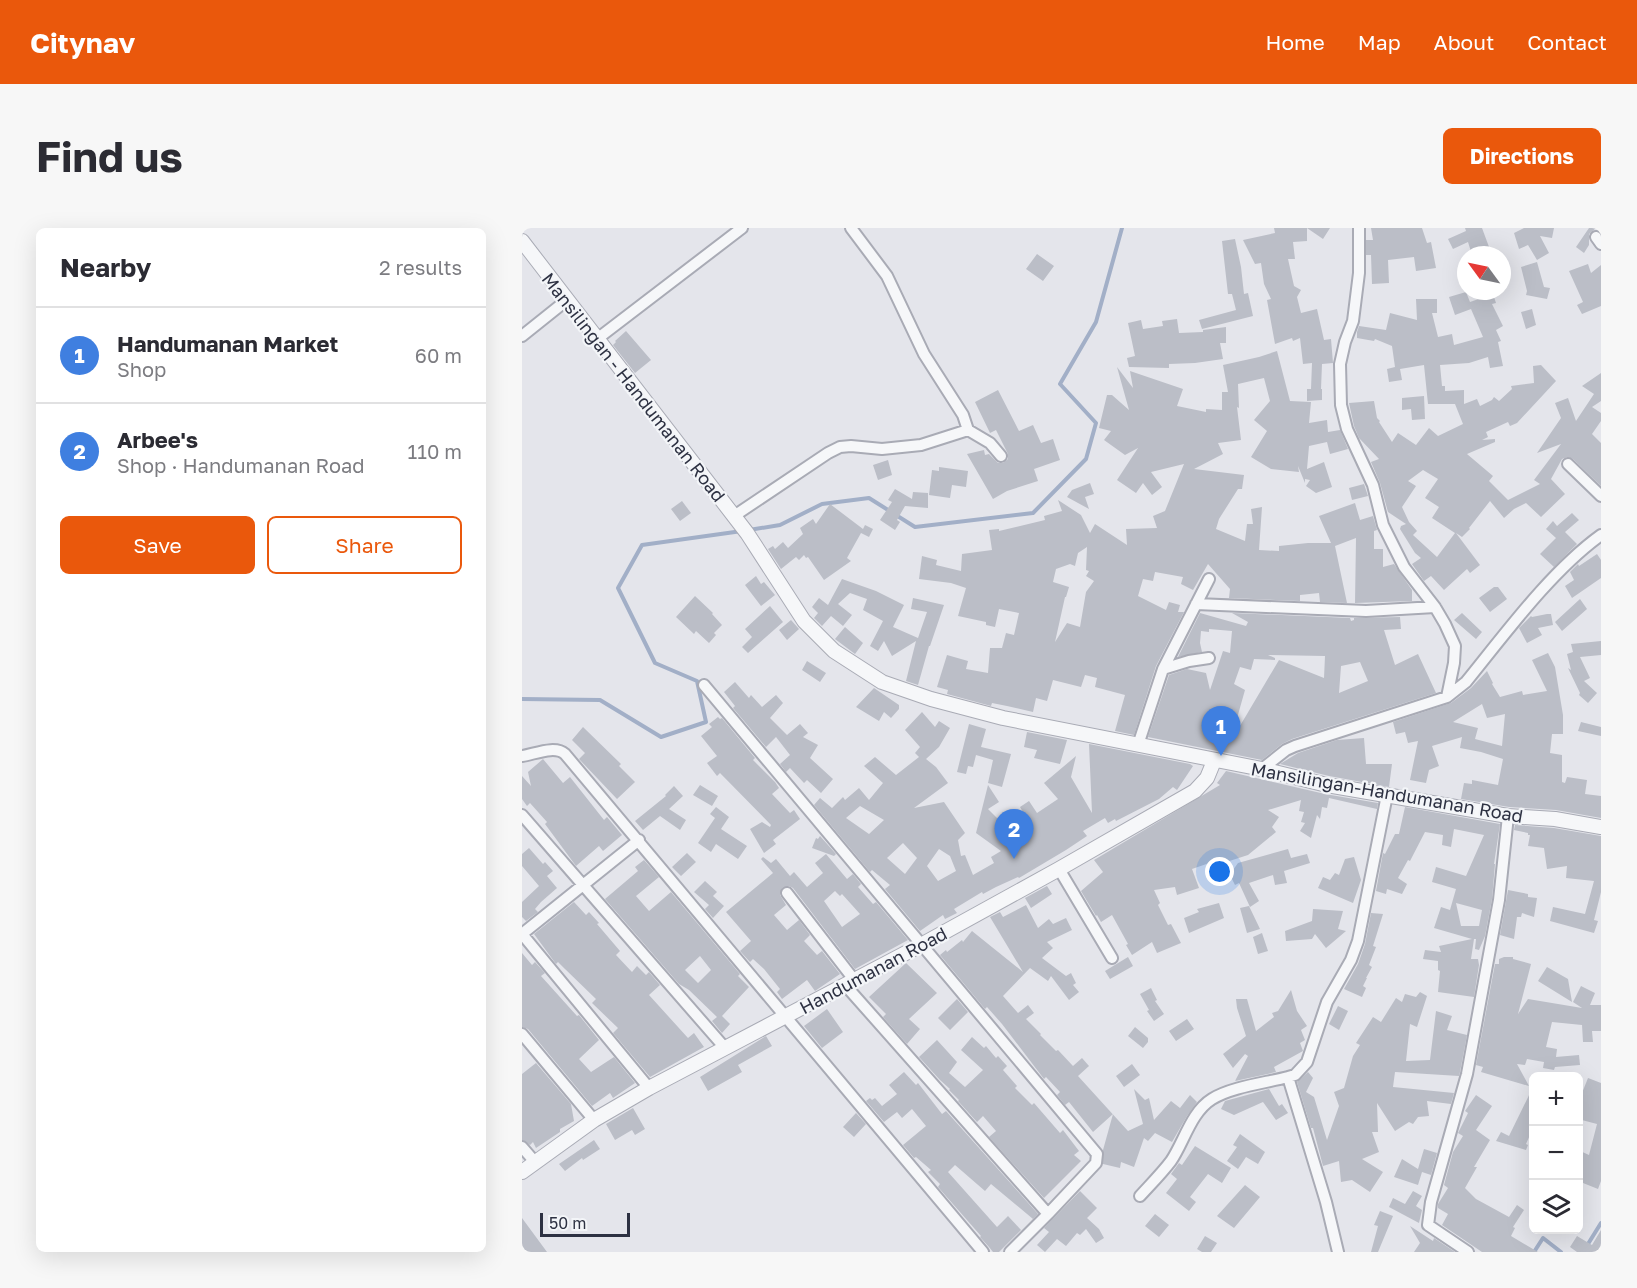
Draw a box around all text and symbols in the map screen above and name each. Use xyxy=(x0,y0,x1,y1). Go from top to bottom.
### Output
text: Citynav xyxy=(30,26,135,59)
text: Home xyxy=(1265,29,1325,55)
text: Map xyxy=(1358,29,1401,55)
text: About xyxy=(1434,29,1494,55)
text: Contact xyxy=(1527,29,1607,55)
button: Directions xyxy=(1443,128,1601,184)
text: Find us xyxy=(36,131,183,181)
north arrow xyxy=(1457,246,1511,300)
text: Nearby xyxy=(60,252,151,283)
text: 2 results xyxy=(379,255,462,279)
street label: Mansilingan - Handumanan Road xyxy=(538,268,730,506)
text: Handumanan Market xyxy=(117,330,338,357)
text: 1 xyxy=(74,343,85,367)
text: 60 m xyxy=(415,343,462,367)
text: Shop xyxy=(117,357,166,381)
text: Arbee's xyxy=(117,426,198,453)
text: 2 xyxy=(73,439,86,463)
text: 110 m xyxy=(408,439,462,463)
text: Shop · Handumanan Road xyxy=(117,453,365,477)
button: Save xyxy=(60,516,255,574)
button: Share xyxy=(267,516,462,574)
pin: 1 xyxy=(1202,706,1240,756)
street label: Mansilingan-Handumanan Road xyxy=(1249,757,1525,827)
pin: 2 xyxy=(994,810,1034,859)
your location xyxy=(1205,857,1234,886)
street label: Handumanan Road xyxy=(795,922,951,1018)
map controls xyxy=(1529,1072,1583,1234)
button: + xyxy=(1529,1072,1583,1126)
button: − xyxy=(1529,1126,1583,1180)
button: layers xyxy=(1529,1180,1583,1234)
scale bar xyxy=(540,1210,630,1238)
text: 50 m xyxy=(549,1213,586,1233)

